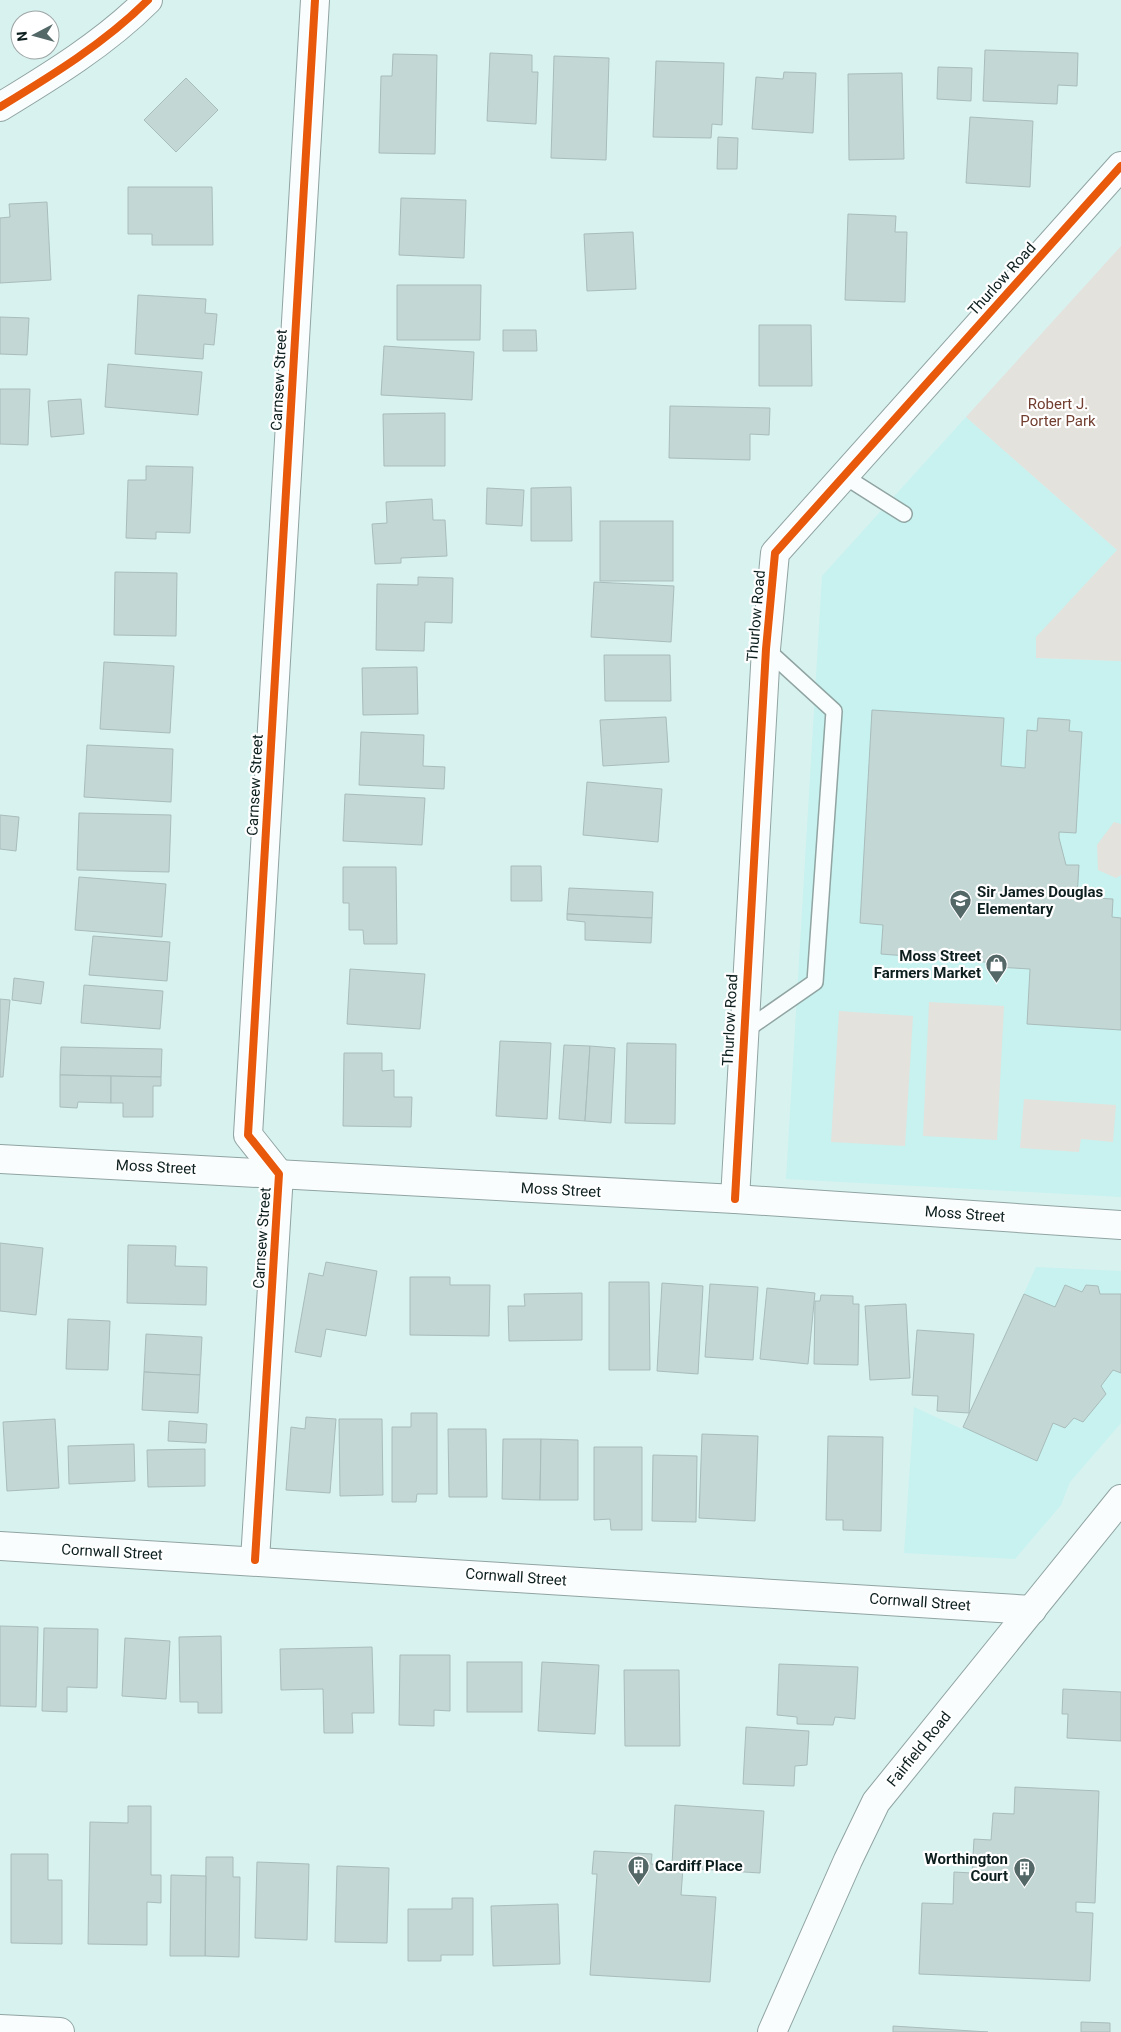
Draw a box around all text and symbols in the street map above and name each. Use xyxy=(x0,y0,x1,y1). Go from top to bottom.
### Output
north arrow xyxy=(10,10,60,60)
text: N xyxy=(14,31,31,42)
street label: Thurlow Road xyxy=(964,239,1040,319)
street label: Carnsew Street xyxy=(267,329,291,431)
park label: Robert J. Porter Park xyxy=(1020,395,1096,430)
street label: Thurlow Road xyxy=(743,569,769,663)
street label: Carnsew Street xyxy=(243,734,267,836)
place label: Sir James Douglas Elementary xyxy=(977,883,1104,918)
school or university icon: Sir James Douglas Elementary xyxy=(949,889,973,920)
place label: Moss Street Farmers Market xyxy=(874,947,981,982)
shop icon: Moss Street Farmers Market xyxy=(985,953,1009,984)
street label: Thurlow Road xyxy=(719,973,741,1067)
street label: Moss Street xyxy=(115,1156,197,1178)
street label: Moss Street xyxy=(520,1179,602,1201)
street label: Carnsew Street xyxy=(249,1187,275,1289)
street label: Moss Street xyxy=(924,1202,1006,1226)
street label: Cornwall Street xyxy=(61,1540,163,1564)
street label: Cornwall Street xyxy=(465,1564,567,1590)
street label: Cornwall Street xyxy=(869,1589,971,1615)
street label: Fairfield Road xyxy=(883,1708,955,1790)
place label: Worthington Court xyxy=(925,1850,1008,1885)
building icon: Cardiff Place xyxy=(627,1854,651,1885)
building icon: Worthington Court xyxy=(1012,1856,1036,1887)
place label: Cardiff Place xyxy=(655,1857,743,1875)

